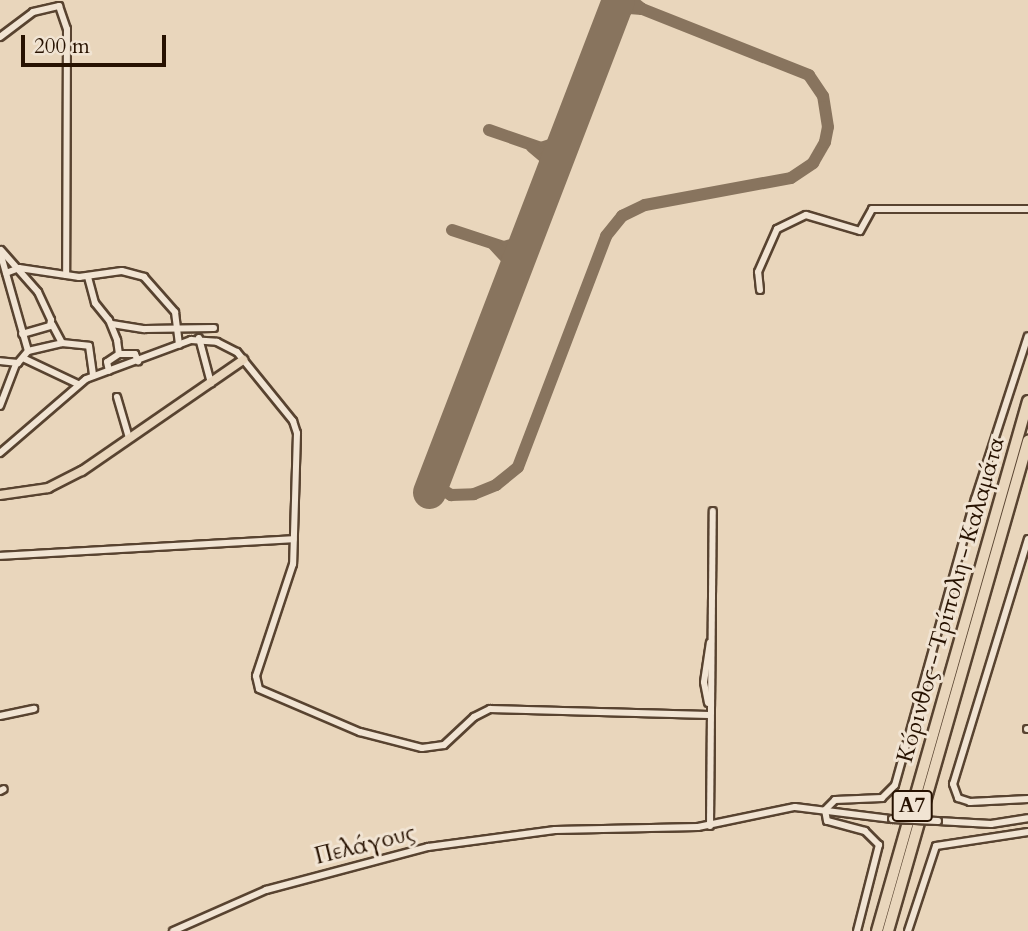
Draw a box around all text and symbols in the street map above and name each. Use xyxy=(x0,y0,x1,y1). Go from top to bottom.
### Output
scale bar xyxy=(24,21,170,65)
text: 200 m xyxy=(34,32,90,61)
street label: Κόρινθος - Τρίπολη - Καλαμάτα xyxy=(891,434,1011,766)
road number: Α7 xyxy=(891,788,933,824)
street label: Πελάγους xyxy=(312,819,418,871)

